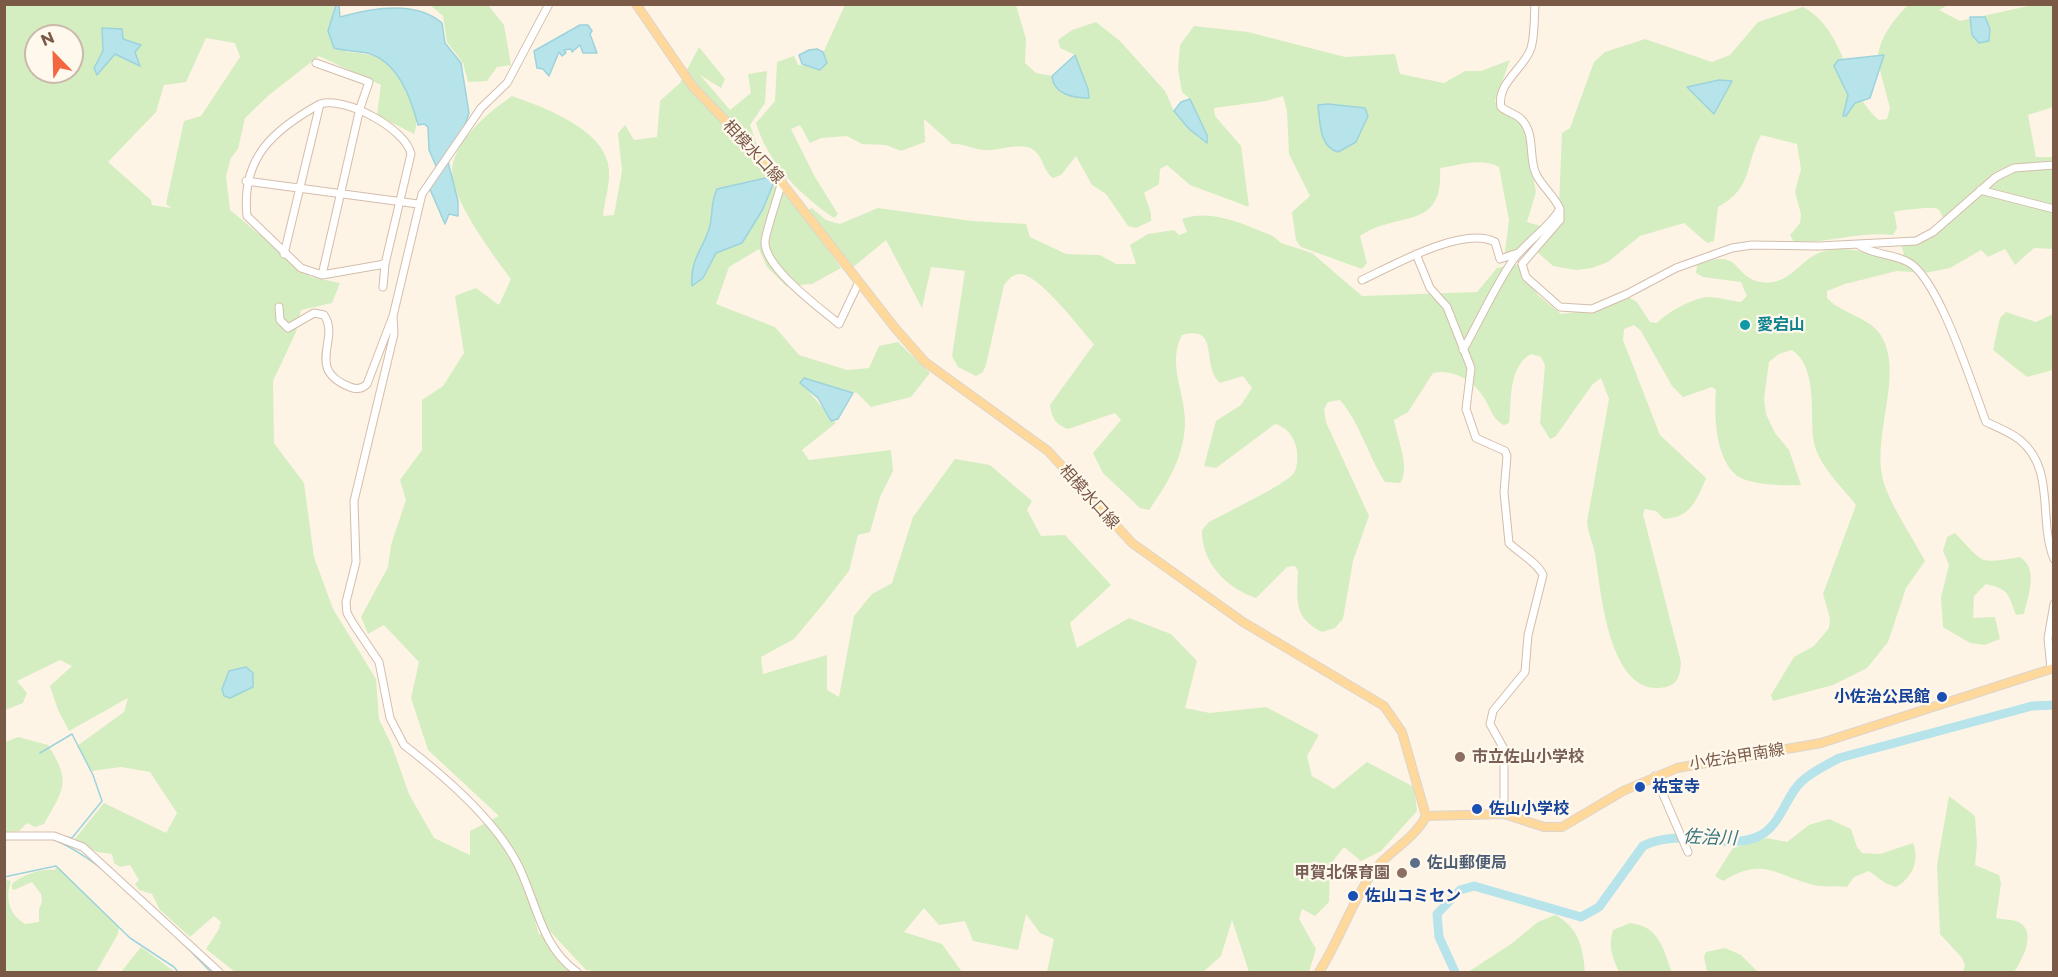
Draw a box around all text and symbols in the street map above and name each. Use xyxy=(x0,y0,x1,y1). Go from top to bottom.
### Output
north arrow xyxy=(24,24,84,84)
text: N xyxy=(38,28,57,50)
street label: 相模水口線 xyxy=(719,116,787,188)
place label: 愛宕山 xyxy=(1757,315,1805,335)
marker: 愛宕山 xyxy=(1738,318,1752,332)
street label: 相模水口線 xyxy=(1055,461,1123,533)
place label: 小佐治公民館 xyxy=(1834,687,1930,707)
marker: 小佐治公民館 xyxy=(1935,690,1949,704)
street label: 小佐治甲南線 xyxy=(1688,740,1786,774)
place label: 市立佐山小学校 xyxy=(1472,747,1584,767)
marker: 市立佐山小学校 xyxy=(1453,750,1467,764)
place label: 祐宝寺 xyxy=(1652,777,1700,797)
marker: 祐宝寺 xyxy=(1633,780,1647,794)
place label: 佐山小学校 xyxy=(1489,799,1569,819)
marker: 佐山小学校 xyxy=(1470,802,1484,816)
water label: 佐治川 xyxy=(1683,826,1737,850)
place label: 佐山郵便局 xyxy=(1427,853,1507,873)
marker: 佐山郵便局 xyxy=(1408,856,1422,870)
place label: 甲賀北保育園 xyxy=(1294,863,1390,883)
marker: 甲賀北保育園 xyxy=(1395,866,1409,880)
place label: 佐山コミセン xyxy=(1365,886,1461,906)
marker: 佐山コミセン xyxy=(1346,889,1360,903)

